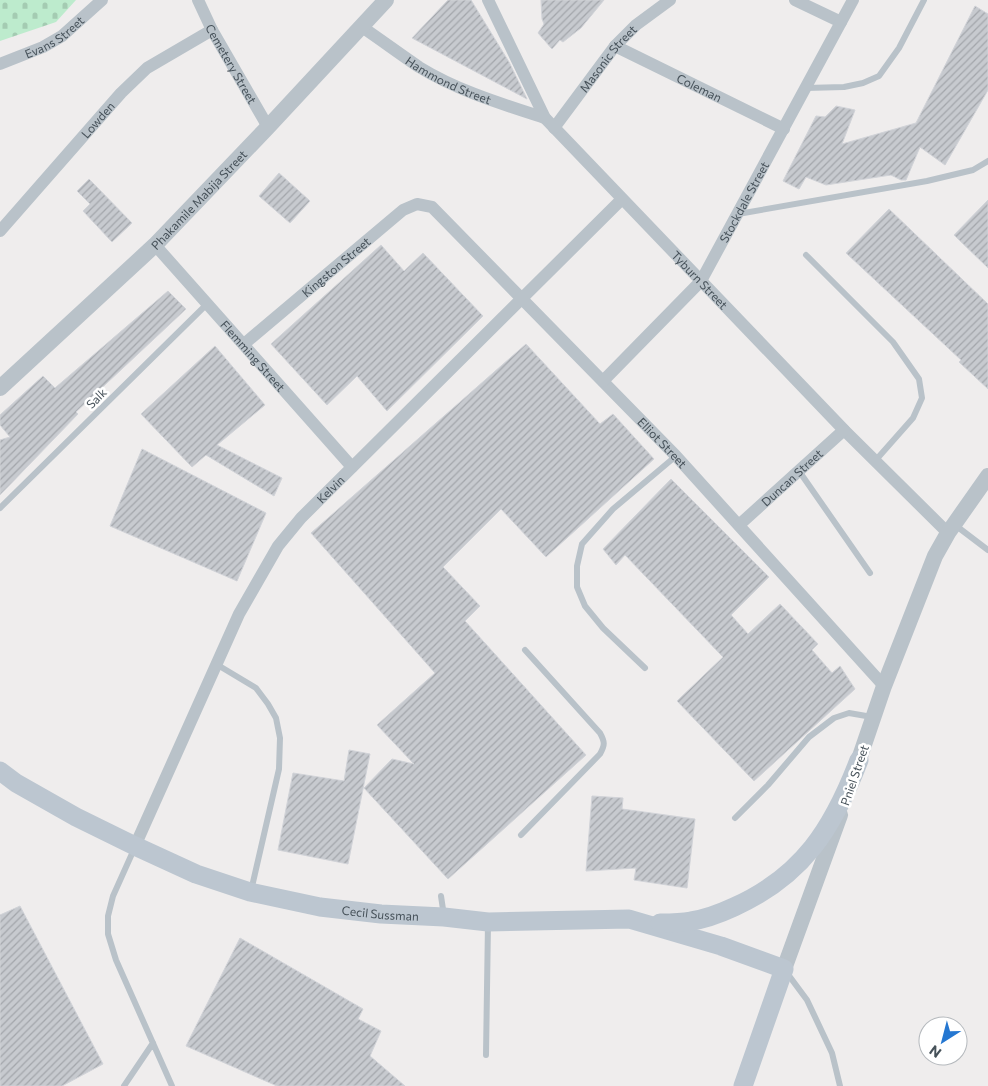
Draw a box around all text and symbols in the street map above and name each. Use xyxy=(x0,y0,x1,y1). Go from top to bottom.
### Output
street label: Evans Street xyxy=(23,13,87,61)
street label: Cemetery Street xyxy=(203,22,260,106)
street label: Masonic Street xyxy=(576,22,639,95)
street label: Hammond Street xyxy=(403,53,493,107)
street label: Coleman xyxy=(675,70,724,104)
street label: Lowden xyxy=(78,99,117,141)
street label: Phakamile Mabija Street xyxy=(148,147,250,252)
street label: Stockdale Street xyxy=(716,159,771,245)
street label: Kingston Street xyxy=(299,234,373,299)
street label: Tyburn Street xyxy=(669,248,731,312)
street label: Flemming Street xyxy=(218,317,288,394)
street label: Salk xyxy=(83,385,109,411)
street label: Elliot Street xyxy=(635,414,690,471)
street label: Duncan Street xyxy=(758,446,825,509)
street label: Kelvin xyxy=(313,472,347,506)
street label: Pniel Street xyxy=(837,743,871,807)
street label: Cecil Sussman xyxy=(341,903,419,923)
north arrow xyxy=(918,1016,968,1066)
text: N xyxy=(926,1042,944,1062)

